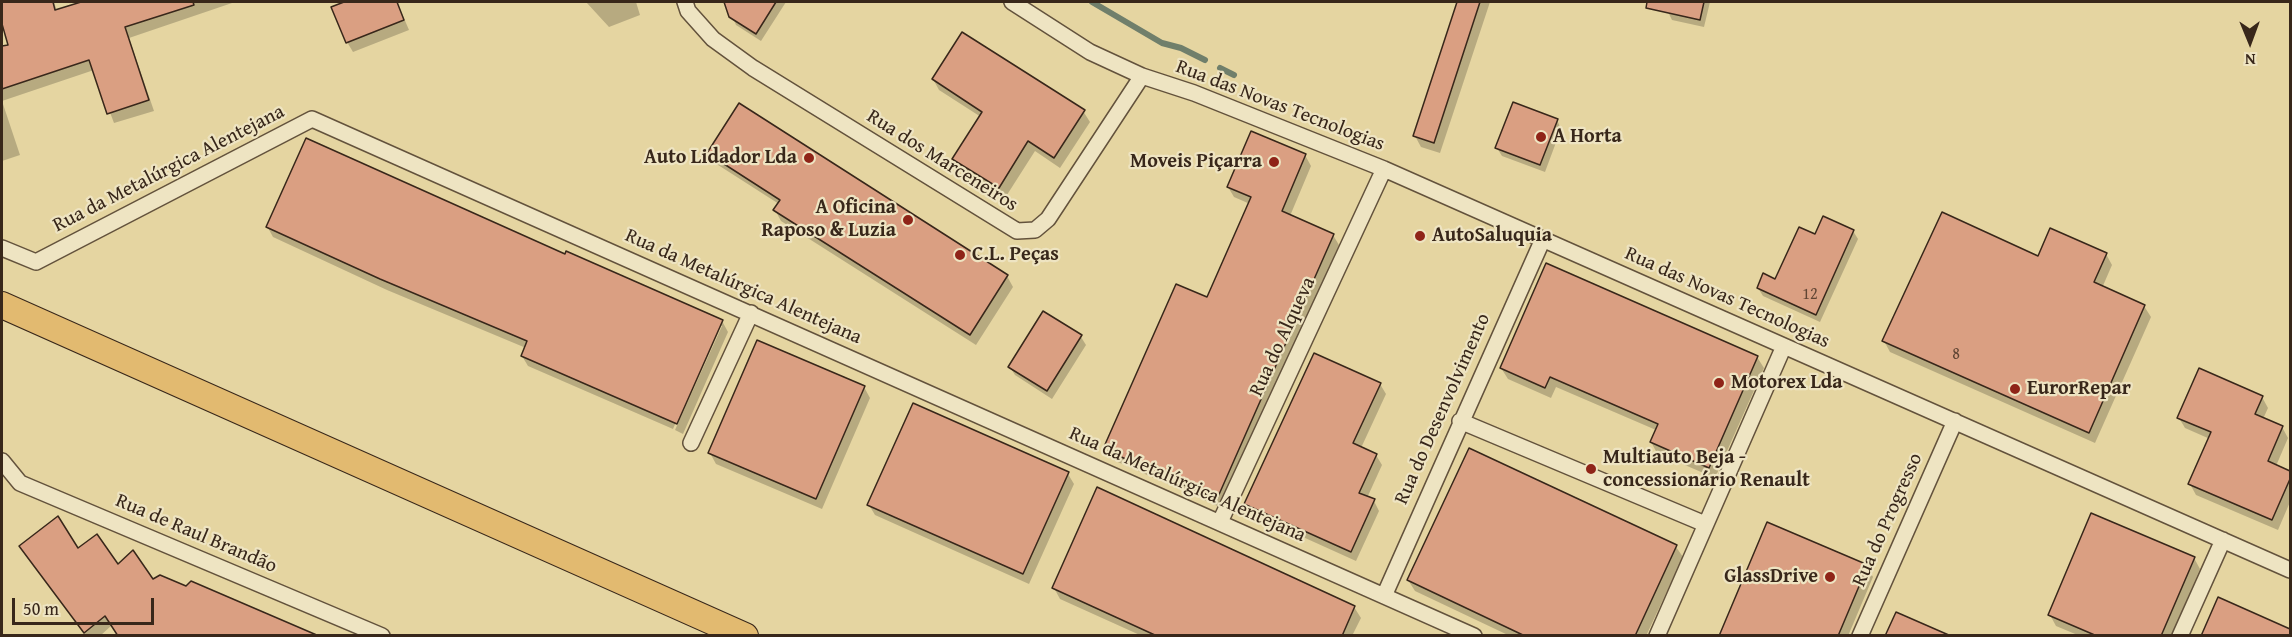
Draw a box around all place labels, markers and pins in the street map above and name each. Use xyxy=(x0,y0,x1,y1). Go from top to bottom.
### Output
place label: A Horta xyxy=(1553,125,1622,149)
marker: A Horta xyxy=(1534,130,1548,144)
place label: Auto Lidador Lda xyxy=(644,146,797,170)
place label: Moveis Piçarra xyxy=(1130,150,1262,174)
marker: Auto Lidador Lda xyxy=(802,151,816,165)
marker: Moveis Piçarra xyxy=(1267,155,1281,169)
place label: A Oficina Raposo & Luzia xyxy=(761,196,896,243)
marker: A Oficina Raposo & Luzia xyxy=(901,213,915,227)
place label: AutoSaluquia xyxy=(1432,224,1552,248)
marker: AutoSaluquia xyxy=(1413,229,1427,243)
place label: C.L. Peças xyxy=(972,243,1059,267)
marker: C.L. Peças xyxy=(953,248,967,262)
place label: Motorex Lda xyxy=(1731,371,1843,395)
marker: Motorex Lda xyxy=(1712,376,1726,390)
place label: EurorRepar xyxy=(2027,377,2131,401)
marker: EurorRepar xyxy=(2008,382,2022,396)
place label: Multiauto Beja - concessionário Renault xyxy=(1603,446,1810,493)
marker: Multiauto Beja - concessionário Renault xyxy=(1584,462,1598,476)
place label: GlassDrive xyxy=(1724,565,1818,589)
marker: GlassDrive xyxy=(1823,570,1837,584)

